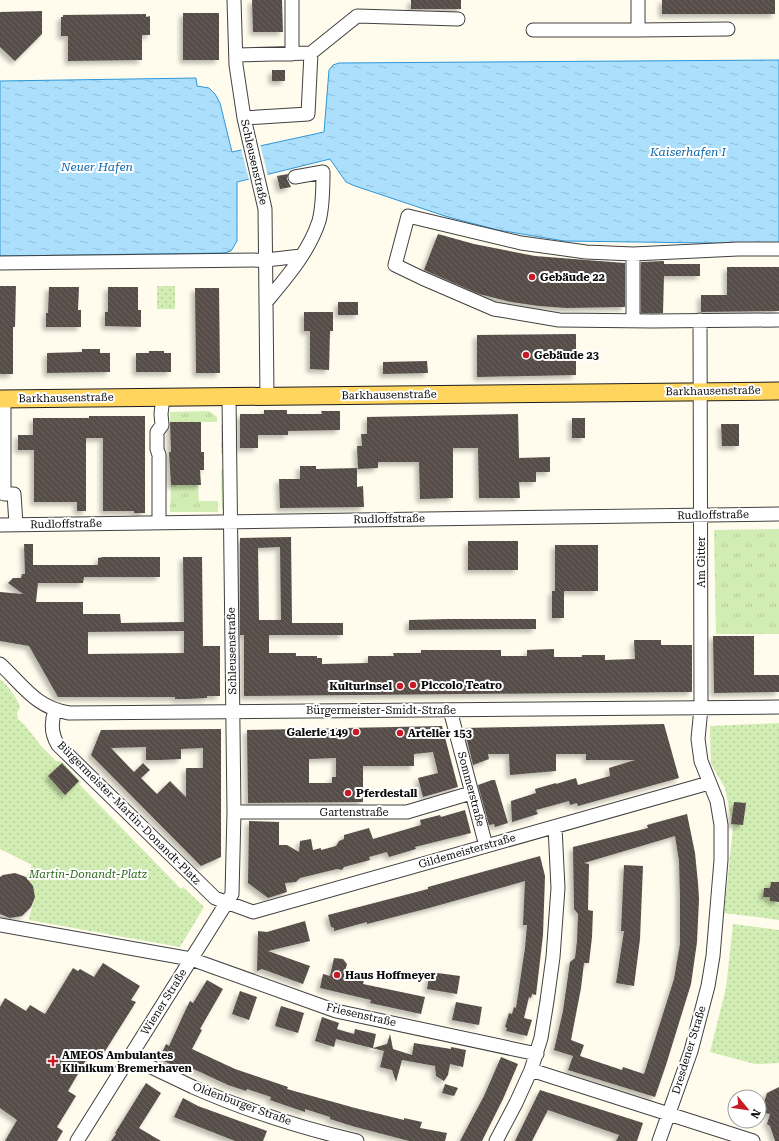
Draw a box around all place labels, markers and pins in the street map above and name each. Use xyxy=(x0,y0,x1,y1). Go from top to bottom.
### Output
place label: Gebäude 22 xyxy=(540,271,605,284)
marker: Gebäude 22 xyxy=(527,272,537,282)
place label: Gebäude 23 xyxy=(534,349,599,362)
marker: Gebäude 23 xyxy=(521,350,531,360)
place label: Piccolo Teatro xyxy=(421,679,502,692)
place label: Kulturinsel xyxy=(329,680,392,693)
marker: Piccolo Teatro xyxy=(408,680,418,690)
marker: Kulturinsel xyxy=(395,681,405,691)
place label: Galerie 149 xyxy=(286,726,348,739)
marker: Galerie 149 xyxy=(351,727,361,737)
place label: Artelier 153 xyxy=(408,727,472,740)
marker: Artelier 153 xyxy=(395,728,405,738)
place label: Pferdestall xyxy=(356,787,418,800)
marker: Pferdestall xyxy=(343,788,353,798)
place label: Haus Hoffmeyer xyxy=(345,969,436,982)
marker: Haus Hoffmeyer xyxy=(332,970,342,980)
place label: AMEOS Ambulantes Klinikum Bremerhaven xyxy=(62,1049,193,1075)
marker: AMEOS Ambulantes Klinikum Bremerhaven xyxy=(47,1055,59,1067)

